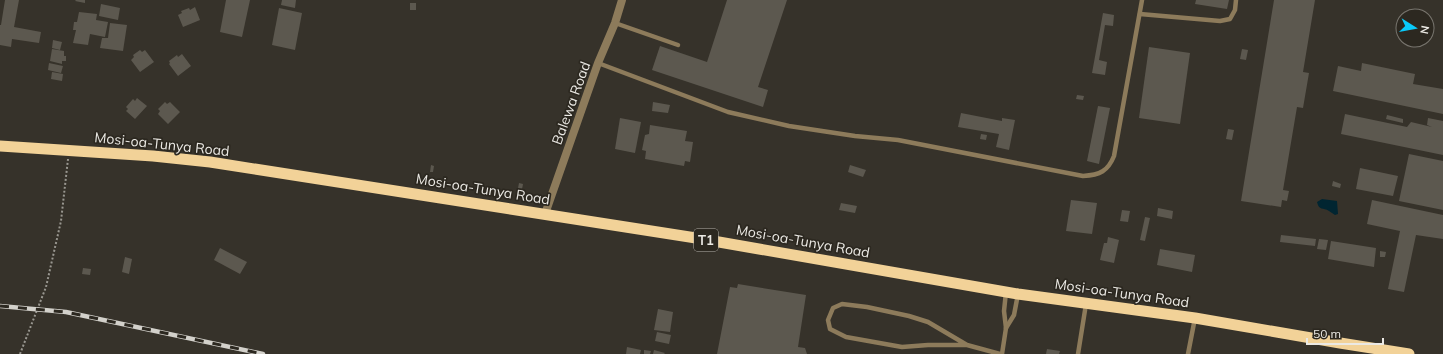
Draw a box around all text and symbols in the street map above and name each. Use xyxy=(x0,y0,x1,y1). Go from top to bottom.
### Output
north arrow xyxy=(1395,8,1435,48)
text: N xyxy=(1417,24,1432,35)
street label: Balewa Road xyxy=(548,59,594,147)
street label: Mosi-oa-Tunya Road xyxy=(94,128,230,160)
street label: Mosi-oa-Tunya Road xyxy=(415,170,551,208)
street label: Mosi-oa-Tunya Road xyxy=(735,220,871,262)
road number: T1 xyxy=(694,229,718,251)
street label: Mosi-oa-Tunya Road xyxy=(1054,275,1190,311)
scale bar xyxy=(1307,320,1383,346)
text: 50 m xyxy=(1313,326,1341,341)

